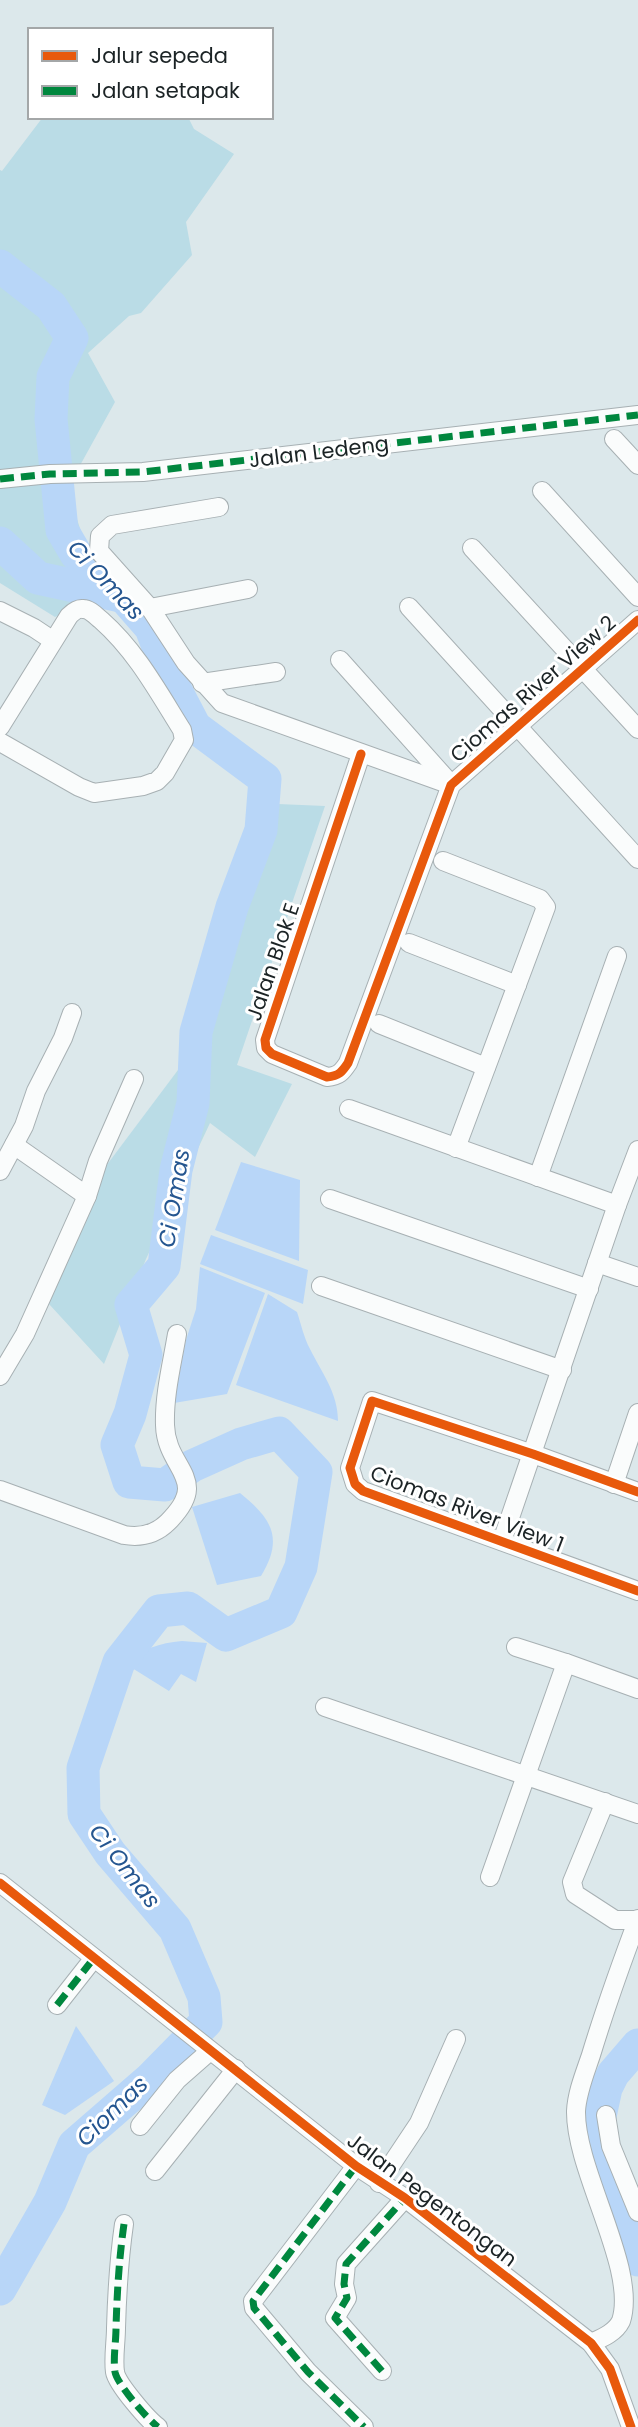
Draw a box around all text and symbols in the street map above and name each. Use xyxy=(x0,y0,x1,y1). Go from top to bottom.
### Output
legend xyxy=(28,28,273,119)
text: Jalur sepeda xyxy=(91,41,228,70)
text: Jalan setapak xyxy=(91,76,240,105)
street label: Jalan Ledeng xyxy=(247,429,391,474)
water label: Ci Omas xyxy=(60,533,152,627)
street label: Ciomas River View 2 xyxy=(444,609,622,769)
street label: Jalan Blok E xyxy=(239,899,306,1024)
water label: Ci Omas xyxy=(150,1146,198,1250)
street label: Ciomas River View 1 xyxy=(366,1458,568,1559)
water label: Ci Omas xyxy=(82,1817,168,1915)
water label: Ciomas xyxy=(69,2068,155,2154)
street label: Jalan Pegentongan xyxy=(341,2126,523,2273)

